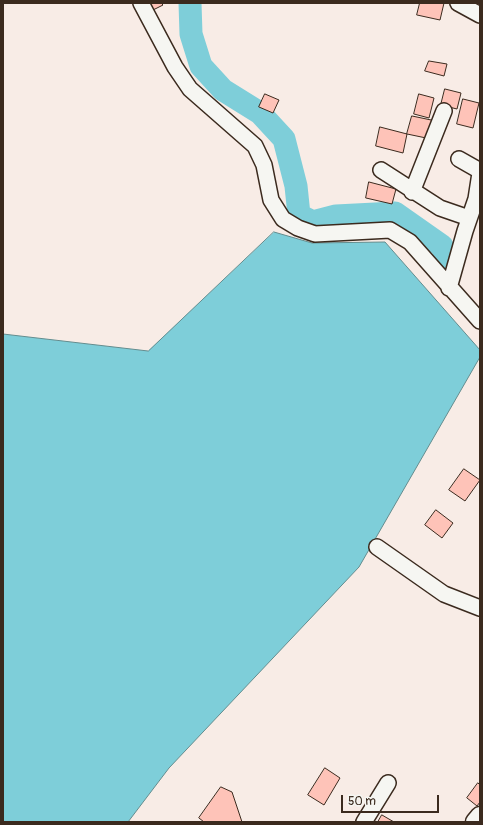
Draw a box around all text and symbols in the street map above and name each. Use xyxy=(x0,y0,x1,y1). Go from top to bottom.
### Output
scale bar xyxy=(343,787,441,813)
text: 50 m xyxy=(348,794,376,809)

